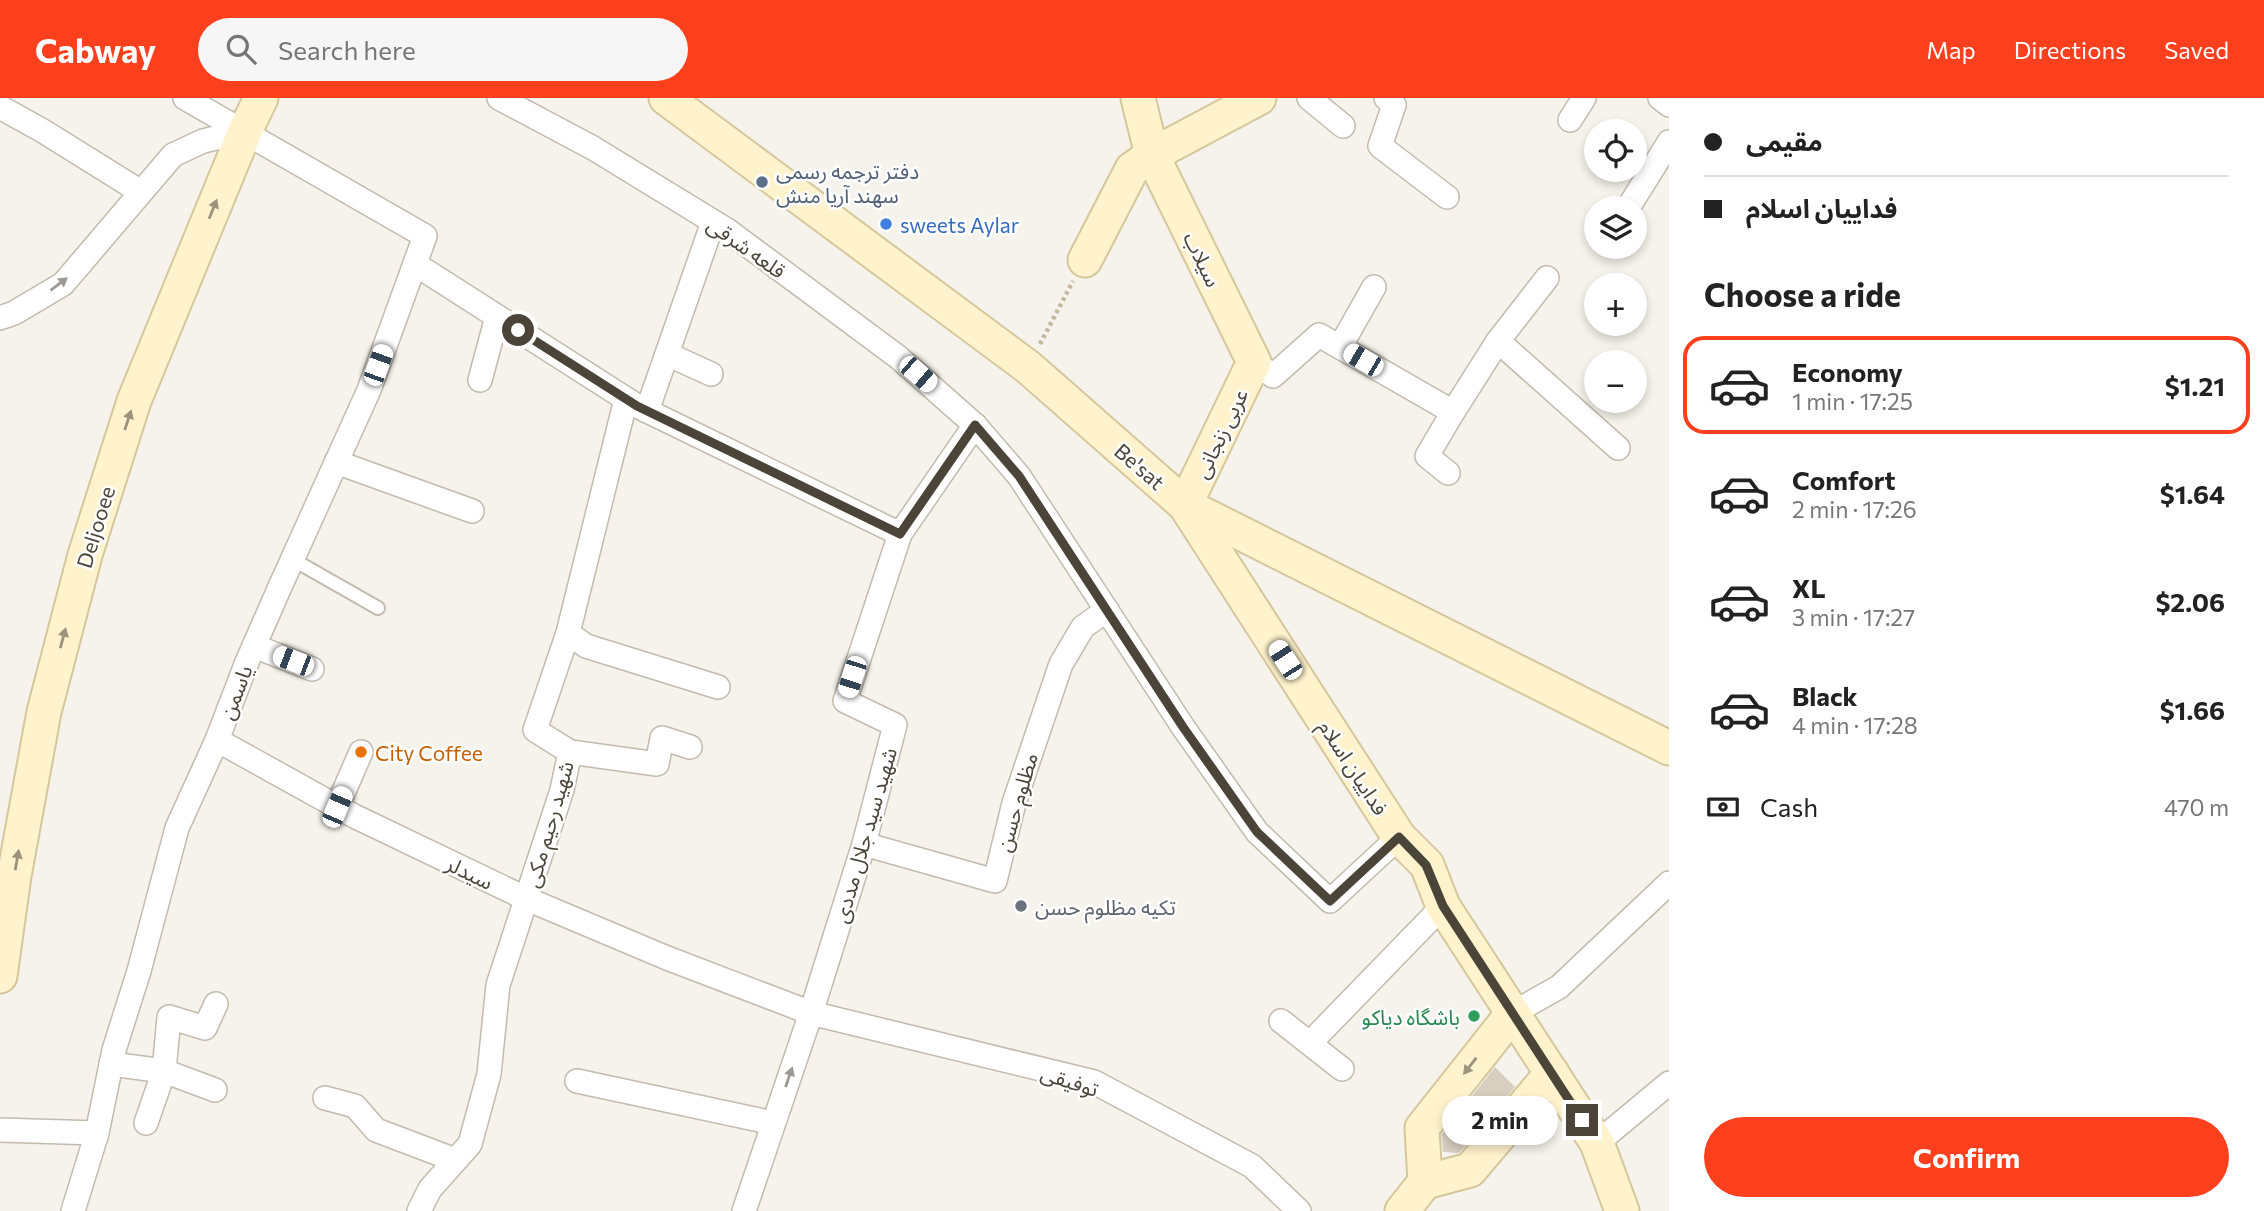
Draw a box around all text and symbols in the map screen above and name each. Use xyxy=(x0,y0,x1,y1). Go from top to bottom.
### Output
search box xyxy=(198,18,688,81)
text: Cabway xyxy=(35,29,156,70)
icon: search xyxy=(222,30,260,68)
text: Search here xyxy=(278,34,416,65)
text: Map xyxy=(1926,35,1976,64)
text: Directions xyxy=(2014,35,2126,64)
text: Saved xyxy=(2164,35,2229,64)
map controls xyxy=(1584,119,1647,413)
button: locate xyxy=(1584,119,1647,182)
text: مقیمی xyxy=(1746,125,1823,156)
place label: دفتر ترجمه رسمی سهند آریا منش xyxy=(776,158,919,208)
marker: دفتر ترجمه رسمی سهند آریا منش xyxy=(754,174,770,190)
text: فداییان اسلام xyxy=(1746,192,1897,223)
button: layers xyxy=(1584,196,1647,259)
one-way arrow xyxy=(208,198,219,219)
street label: قلعه شرقی xyxy=(702,211,791,284)
place label: sweets Aylar xyxy=(900,212,1019,237)
marker: sweets Aylar xyxy=(878,216,894,232)
street label: سیلاب xyxy=(1179,228,1227,291)
button: + xyxy=(1584,273,1647,336)
text: Choose a ride xyxy=(1704,274,1901,314)
one-way arrow xyxy=(49,277,67,292)
route start xyxy=(502,314,534,346)
car xyxy=(1340,340,1387,380)
car xyxy=(361,342,396,388)
button: − xyxy=(1584,350,1647,413)
car xyxy=(896,352,941,396)
icon: car xyxy=(1708,354,1771,417)
text: Economy xyxy=(1792,356,1903,387)
text: $1.21 xyxy=(2165,370,2225,401)
street label: عربی زنجانی xyxy=(1188,384,1253,482)
text: 1 min · 17:25 xyxy=(1792,387,1913,415)
one-way arrow xyxy=(123,409,134,430)
street label: Be'sat xyxy=(1110,438,1170,494)
icon: car xyxy=(1708,462,1771,525)
text: Comfort xyxy=(1792,464,1895,495)
text: $1.64 xyxy=(2160,478,2225,509)
street label: Deljooee xyxy=(71,483,119,571)
text: 2 min · 17:26 xyxy=(1792,495,1917,523)
icon: car xyxy=(1708,570,1771,633)
text: XL xyxy=(1792,572,1826,603)
text: $2.06 xyxy=(2155,586,2225,617)
text: 3 min · 17:27 xyxy=(1792,603,1915,631)
one-way arrow xyxy=(58,627,69,649)
car xyxy=(1265,637,1306,683)
car xyxy=(270,644,317,678)
car xyxy=(836,654,869,700)
street label: یاسمن xyxy=(213,661,258,723)
icon: car xyxy=(1708,678,1771,741)
text: Black xyxy=(1792,680,1858,711)
text: $1.66 xyxy=(2160,694,2225,725)
text: 4 min · 17:28 xyxy=(1792,711,1918,739)
street label: فداییان اسلام xyxy=(1310,715,1394,822)
place label: City Coffee xyxy=(375,740,483,765)
marker: City Coffee xyxy=(353,744,369,760)
street label: شهید سید جلال مددی xyxy=(827,744,902,926)
street label: مظلوم حسن xyxy=(990,750,1047,856)
street label: شهید رحیم مکی xyxy=(518,758,582,891)
car xyxy=(320,784,355,830)
icon: cash xyxy=(1704,788,1742,826)
text: Cash xyxy=(1760,791,1818,822)
text: 470 m xyxy=(2164,793,2229,821)
one-way arrow xyxy=(12,849,23,871)
street label: سیدلر xyxy=(441,850,498,895)
place label: تکیه مظلوم حسن xyxy=(1035,894,1176,924)
marker: تکیه مظلوم حسن xyxy=(1013,898,1029,914)
place label: باشگاه دیاکو xyxy=(1361,1004,1460,1030)
marker: باشگاه دیاکو xyxy=(1466,1008,1482,1024)
one-way arrow xyxy=(1464,1057,1478,1075)
street label: توفیقی xyxy=(1038,1059,1102,1102)
one-way arrow xyxy=(784,1066,795,1087)
callout: 2 min xyxy=(1442,1096,1558,1144)
route end xyxy=(1566,1104,1598,1136)
text: 2 min xyxy=(1471,1106,1529,1134)
button: Confirm xyxy=(1704,1117,2229,1197)

